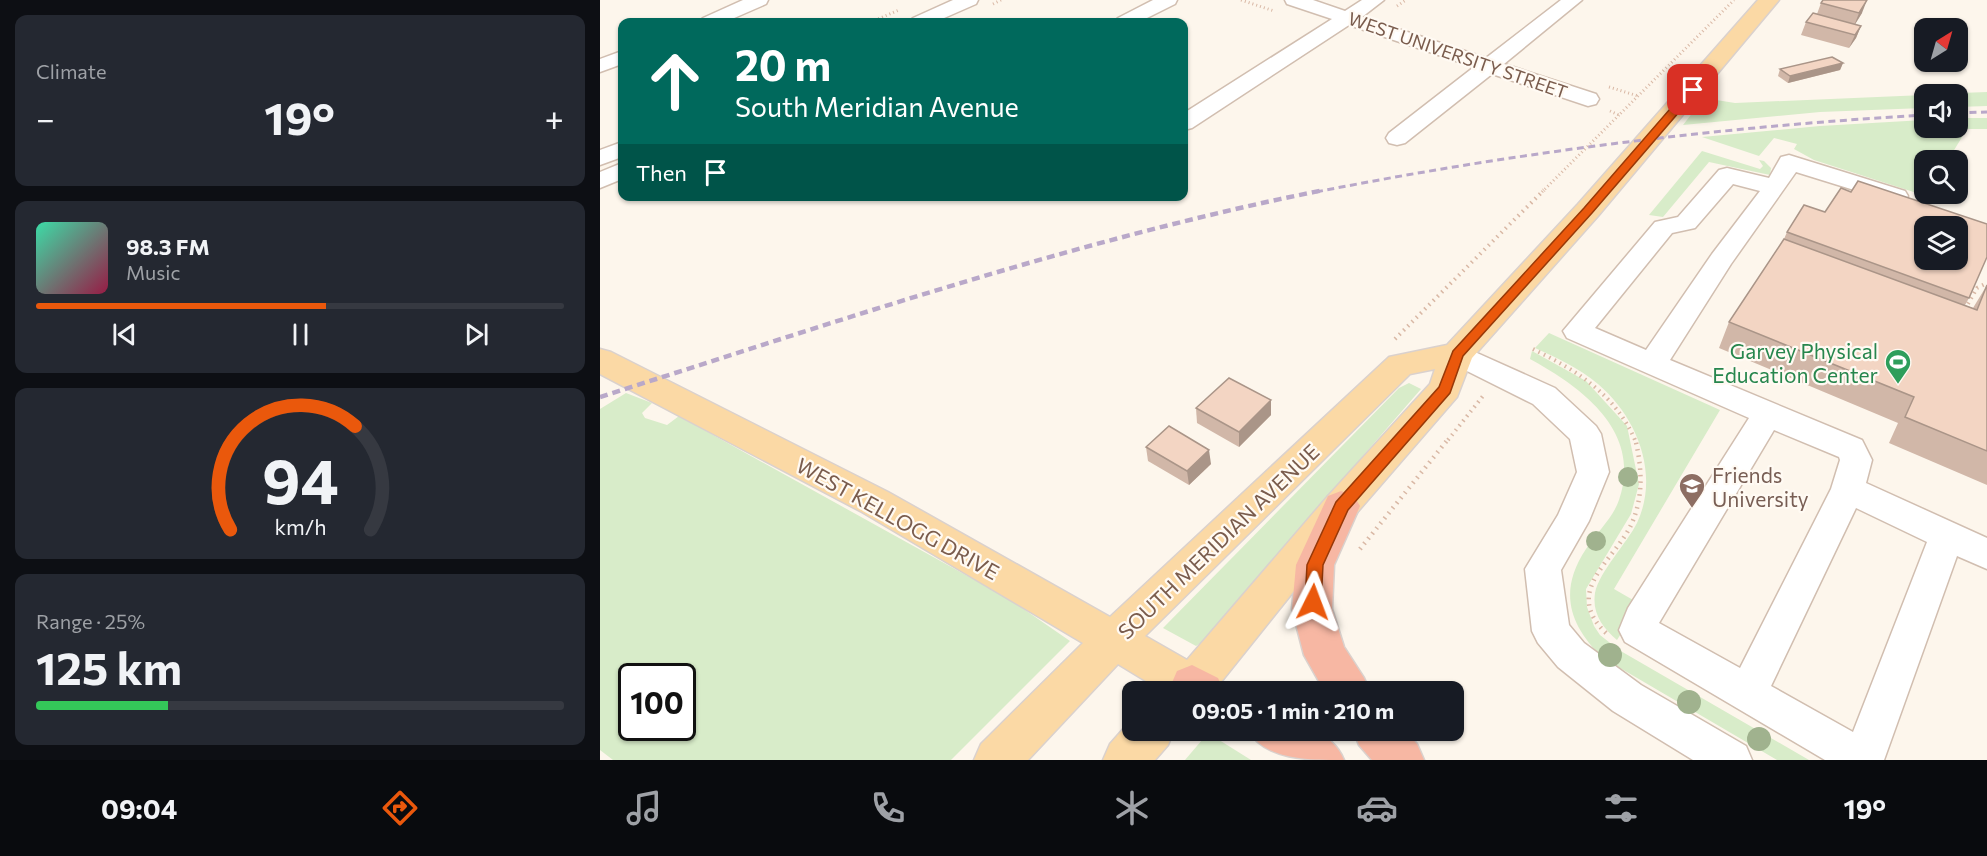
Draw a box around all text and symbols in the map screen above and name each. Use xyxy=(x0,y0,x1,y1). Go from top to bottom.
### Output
street label: WEST UNIVERSITY STREET xyxy=(1346,7,1570,103)
north arrow xyxy=(1914,18,1968,72)
map controls xyxy=(1914,18,1968,270)
text: 20 m xyxy=(735,38,831,90)
icon: ahead xyxy=(636,42,714,120)
text: Climate xyxy=(36,59,106,83)
pin xyxy=(1667,64,1718,115)
icon: arrive xyxy=(1676,73,1709,106)
button: sound xyxy=(1914,84,1968,138)
text: 19° xyxy=(264,89,335,144)
text: South Meridian Avenue xyxy=(735,90,1019,123)
text: − xyxy=(36,97,55,138)
text: + xyxy=(545,97,564,138)
button: search xyxy=(1914,150,1968,204)
icon: arrive xyxy=(699,156,732,189)
text: Then xyxy=(636,159,687,186)
button: layers xyxy=(1914,216,1968,270)
text: 98.3 FM xyxy=(126,233,210,260)
text: Music xyxy=(126,260,180,284)
icon: previous xyxy=(108,318,141,351)
icon: pause xyxy=(284,318,317,351)
icon: next xyxy=(460,318,493,351)
place label: Garvey Physical Education Center xyxy=(1712,338,1878,387)
sports icon: Garvey Physical Education Center xyxy=(1883,347,1913,385)
street label: SOUTH MERIDIAN AVENUE xyxy=(1112,438,1324,644)
text: 94 xyxy=(262,441,338,517)
street label: WEST KELLOGG DRIVE xyxy=(792,452,1004,584)
place label: Friends University xyxy=(1712,462,1809,511)
school or university icon: Friends University xyxy=(1677,471,1707,509)
text: km/h xyxy=(274,514,326,540)
position arrow xyxy=(1281,570,1345,634)
text: Range · 25% xyxy=(36,609,145,633)
text: 125 km xyxy=(36,639,182,694)
speed limit sign: 100 xyxy=(618,663,696,741)
text: 09:05 · 1 min · 210 m xyxy=(1192,697,1394,724)
icon: directions xyxy=(379,787,421,829)
icon: music xyxy=(623,787,665,829)
icon: phone xyxy=(867,787,909,829)
icon: climate xyxy=(1111,787,1153,829)
icon: car xyxy=(1356,787,1398,829)
icon: filters xyxy=(1600,787,1642,829)
text: 09:04 xyxy=(101,792,177,825)
text: 19° xyxy=(1844,792,1886,825)

